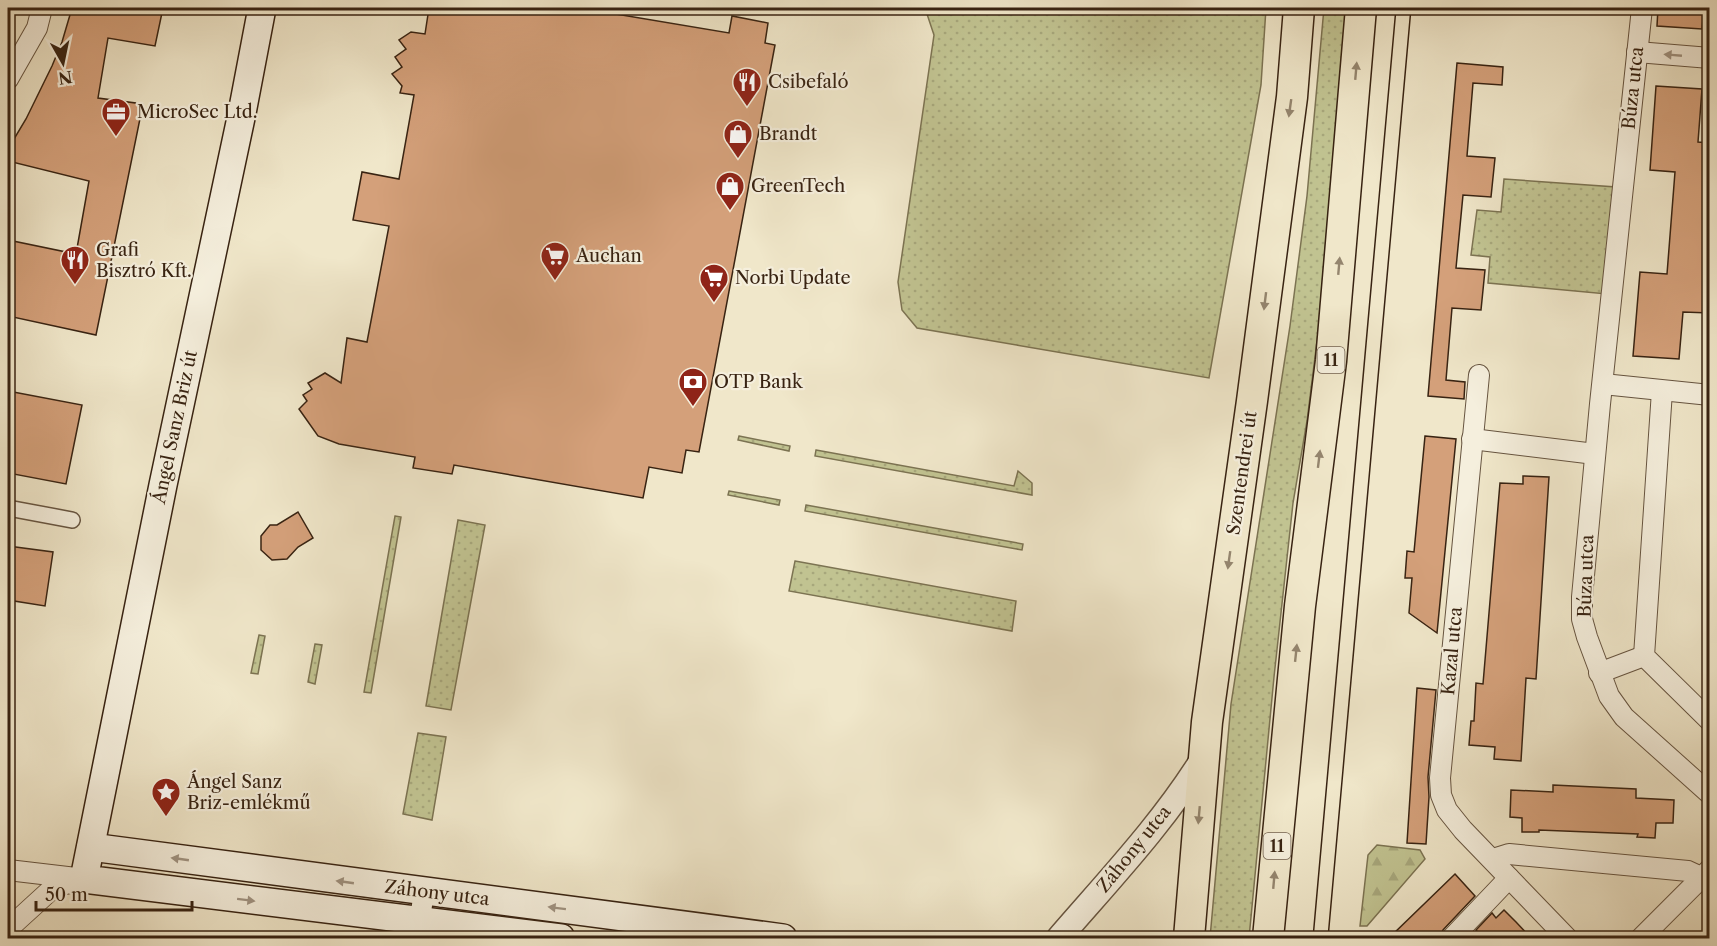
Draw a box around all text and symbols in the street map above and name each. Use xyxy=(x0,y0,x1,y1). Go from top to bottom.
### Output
north arrow xyxy=(33,33,93,93)
street label: Búza utca xyxy=(1618,45,1648,130)
one-way arrow xyxy=(1664,50,1683,60)
one-way arrow xyxy=(1351,62,1361,81)
restaurant icon: Csibefaló xyxy=(731,66,763,108)
text: N xyxy=(57,67,74,89)
place label: Csibefaló xyxy=(768,71,848,93)
office icon: MicroSec Ltd. xyxy=(100,96,132,138)
one-way arrow xyxy=(1286,98,1295,117)
place label: MicroSec Ltd. xyxy=(137,101,257,123)
shop icon: Brandt xyxy=(722,118,754,160)
place label: Brandt xyxy=(759,123,818,145)
shop icon: GreenTech xyxy=(714,170,746,212)
place label: GreenTech xyxy=(751,175,845,197)
place label: Grafi Bisztró Kft. xyxy=(96,239,192,282)
supermarket icon: Auchan xyxy=(539,240,571,282)
restaurant icon: Grafi Bisztró Kft. xyxy=(59,244,91,286)
place label: Auchan xyxy=(575,245,642,267)
one-way arrow xyxy=(1334,256,1344,275)
supermarket icon: Norbi Update xyxy=(698,262,730,304)
place label: Norbi Update xyxy=(735,267,851,289)
one-way arrow xyxy=(1260,292,1270,311)
street label: Ángel Sanz Briz út xyxy=(147,347,202,507)
road number: 11 xyxy=(1318,347,1344,373)
bank icon: OTP Bank xyxy=(677,366,709,408)
place label: OTP Bank xyxy=(714,371,804,393)
street label: Szentendrei út xyxy=(1222,409,1262,536)
one-way arrow xyxy=(1314,450,1323,469)
street label: Búza utca xyxy=(1574,534,1598,618)
one-way arrow xyxy=(1225,551,1234,570)
street label: Kazal utca xyxy=(1437,605,1467,696)
one-way arrow xyxy=(1291,644,1301,663)
place label: Ángel Sanz Briz-emlékmű xyxy=(186,770,311,814)
place icon: Ángel Sanz Briz-emlékmű xyxy=(150,776,182,818)
street label: Záhony utca xyxy=(1092,801,1176,897)
one-way arrow xyxy=(1194,806,1204,825)
road number: 11 xyxy=(1264,833,1290,859)
one-way arrow xyxy=(171,855,190,864)
one-way arrow xyxy=(1269,871,1279,890)
scale bar xyxy=(36,874,192,912)
street label: Záhony utca xyxy=(383,876,491,910)
one-way arrow xyxy=(335,877,354,886)
text: 50 m xyxy=(45,884,88,906)
one-way arrow xyxy=(237,895,256,905)
one-way arrow xyxy=(548,904,567,913)

